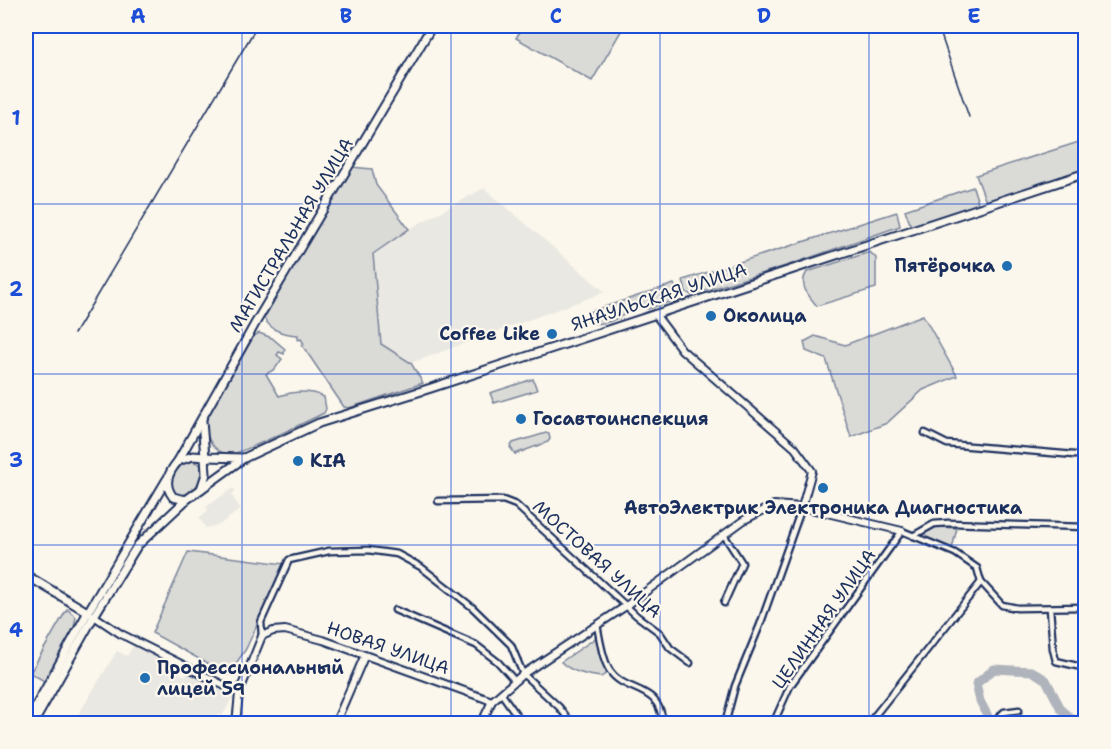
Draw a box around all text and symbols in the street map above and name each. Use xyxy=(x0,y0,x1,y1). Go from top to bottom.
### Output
text: A xyxy=(130,3,146,29)
text: B xyxy=(340,3,352,29)
text: C xyxy=(550,3,562,29)
text: D xyxy=(757,3,771,29)
text: E xyxy=(967,3,981,29)
text: 1 xyxy=(11,105,21,131)
street label: МАГИСТРАЛЬНАЯ УЛИЦА xyxy=(223,133,359,337)
place label: Пятёрочка xyxy=(895,254,996,278)
street label: ЯНАУЛЬСКАЯ УЛИЦА xyxy=(568,257,750,337)
marker: Пятёрочка xyxy=(1000,259,1014,273)
text: 2 xyxy=(9,276,23,302)
place label: Околица xyxy=(723,304,807,328)
marker: Околица xyxy=(704,309,718,323)
place label: Coffee Like xyxy=(439,322,540,346)
marker: Coffee Like xyxy=(545,327,559,341)
place label: Госавтоинспекция xyxy=(533,407,709,431)
marker: Госавтоинспекция xyxy=(514,412,528,426)
text: 3 xyxy=(9,447,23,473)
place label: KIA xyxy=(310,449,346,473)
marker: KIA xyxy=(291,454,305,468)
marker: АвтоЭлектрик Электроника Диагностика xyxy=(816,481,830,495)
street label: МОСТОВАЯ УЛИЦА xyxy=(527,495,667,623)
place label: АвтоЭлектрик Электроника Диагностика xyxy=(624,496,1023,520)
street label: ЦЕЛИННАЯ УЛИЦА xyxy=(767,544,881,694)
street label: НОВАЯ УЛИЦА xyxy=(324,616,452,680)
text: 4 xyxy=(9,617,23,643)
place label: Профессиональный лицей 59 xyxy=(157,656,344,701)
marker: Профессиональный лицей 59 xyxy=(138,671,152,685)

